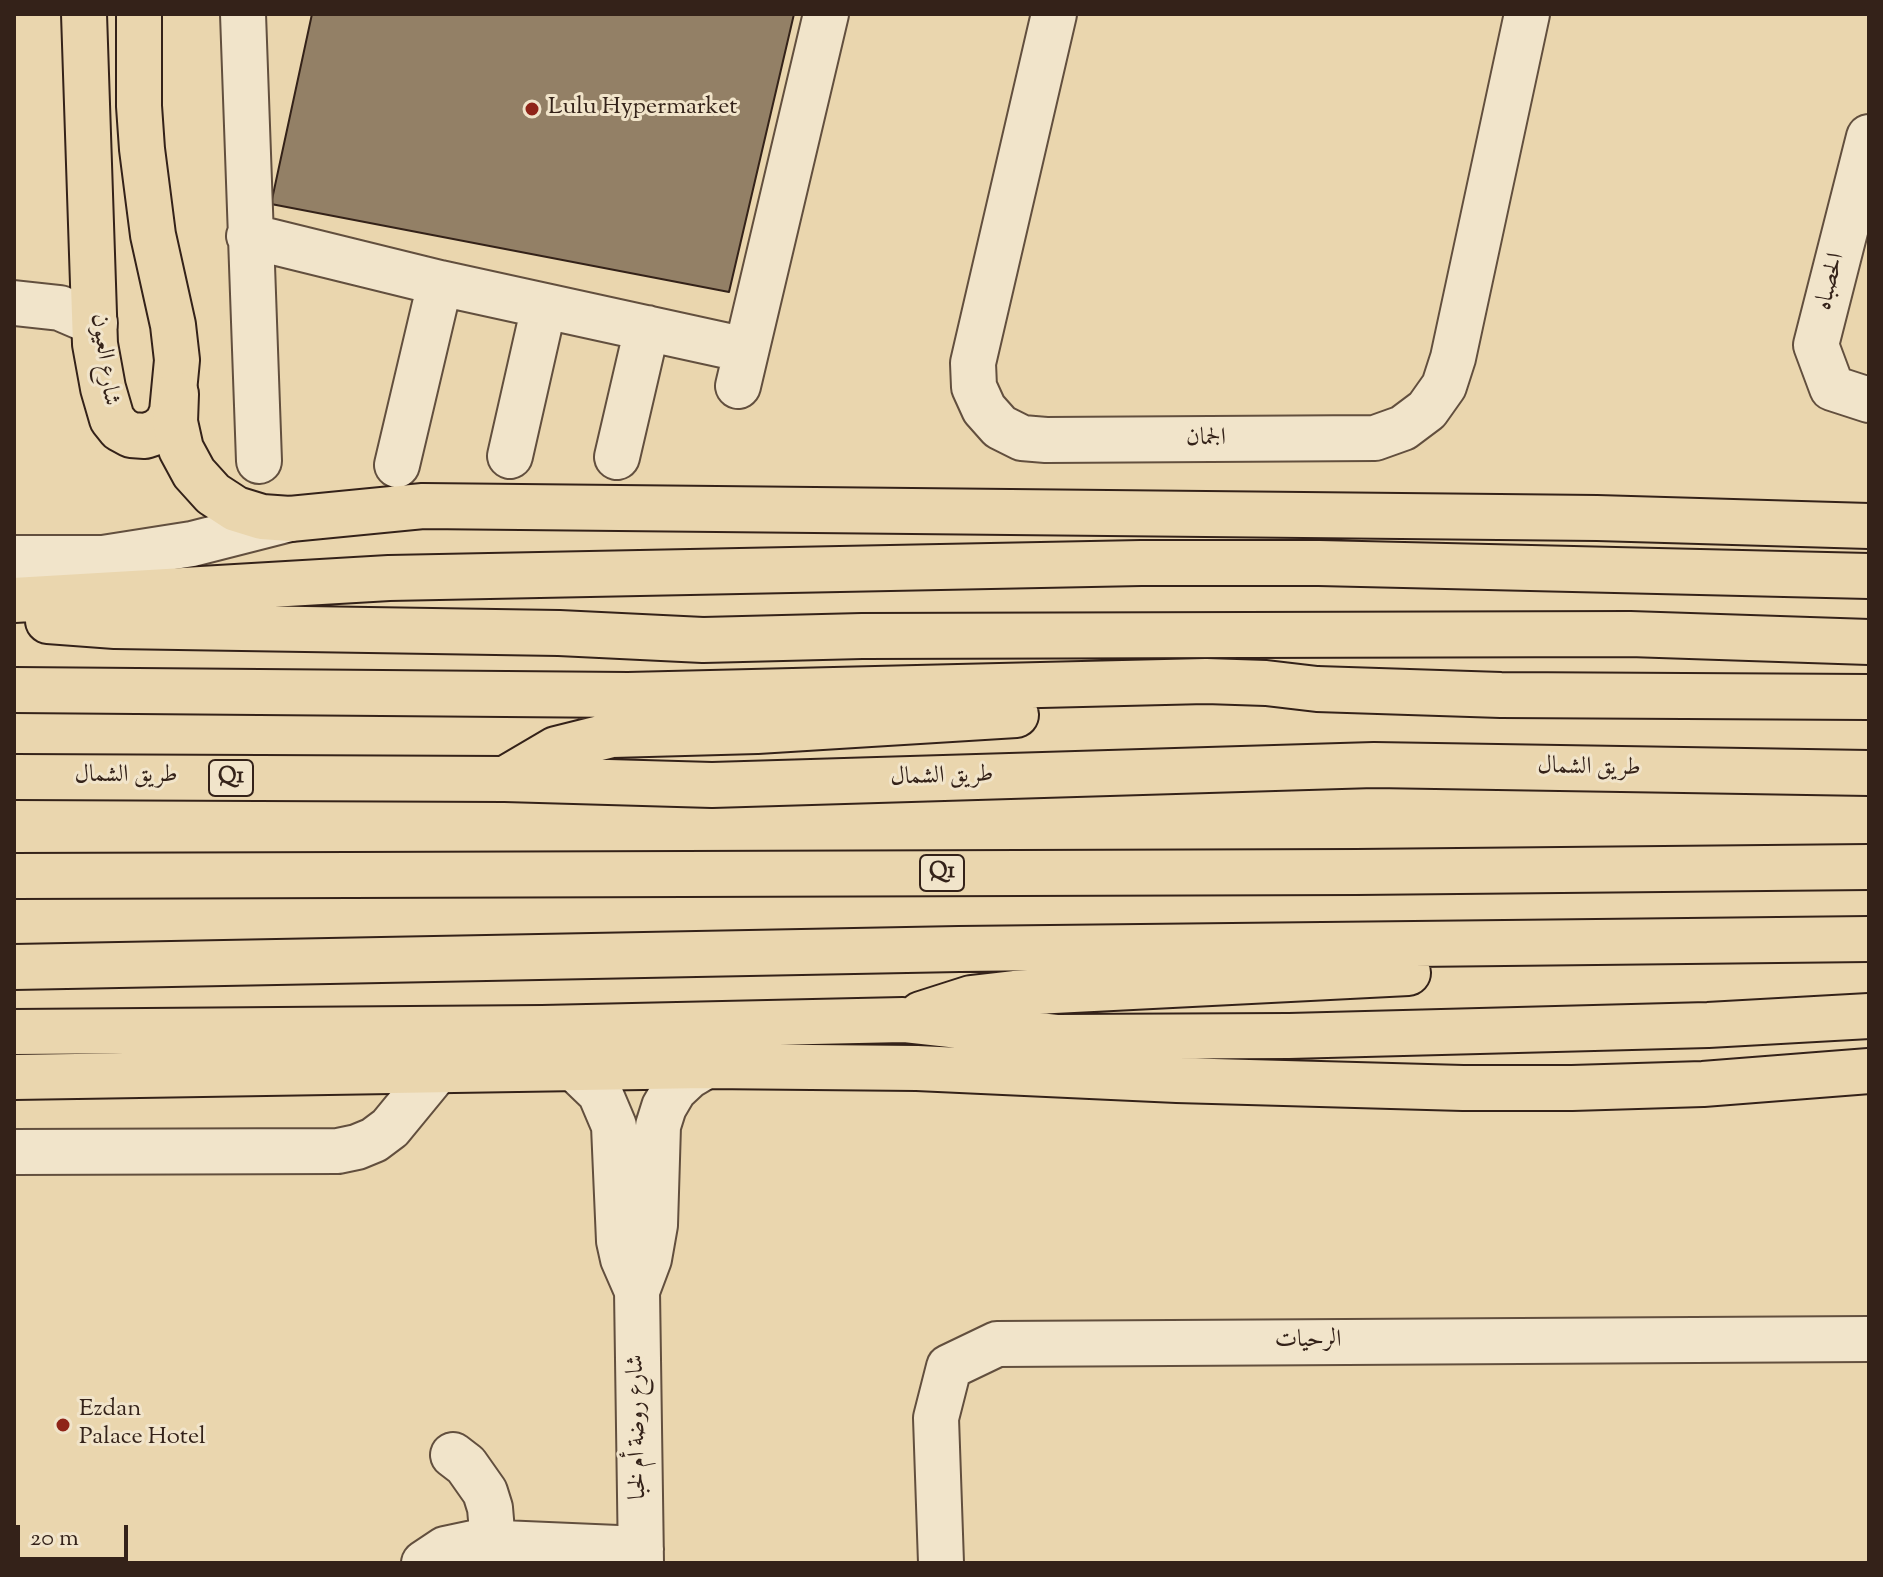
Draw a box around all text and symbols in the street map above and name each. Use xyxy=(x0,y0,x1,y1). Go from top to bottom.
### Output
place label: Lulu Hypermarket xyxy=(548,95,737,123)
marker: Lulu Hypermarket xyxy=(523,100,541,118)
street label: الحصباه xyxy=(1811,250,1853,314)
street label: شارع العيون xyxy=(82,312,124,408)
street label: الجمان xyxy=(1186,426,1226,454)
street label: طريق الشمال xyxy=(1537,754,1641,784)
road number: Q1 xyxy=(209,760,253,796)
street label: طريق الشمال xyxy=(890,762,994,794)
street label: طريق الشمال xyxy=(74,763,178,791)
road number: Q1 xyxy=(920,855,964,891)
street label: الرحيات xyxy=(1275,1328,1341,1356)
street label: شارع روضة أم لخبا xyxy=(623,1354,655,1500)
place label: Ezdan Palace Hotel xyxy=(79,1397,206,1453)
marker: Ezdan Palace Hotel xyxy=(54,1416,72,1434)
scale bar xyxy=(20,1509,132,1559)
text: 20 m xyxy=(30,1522,79,1556)

